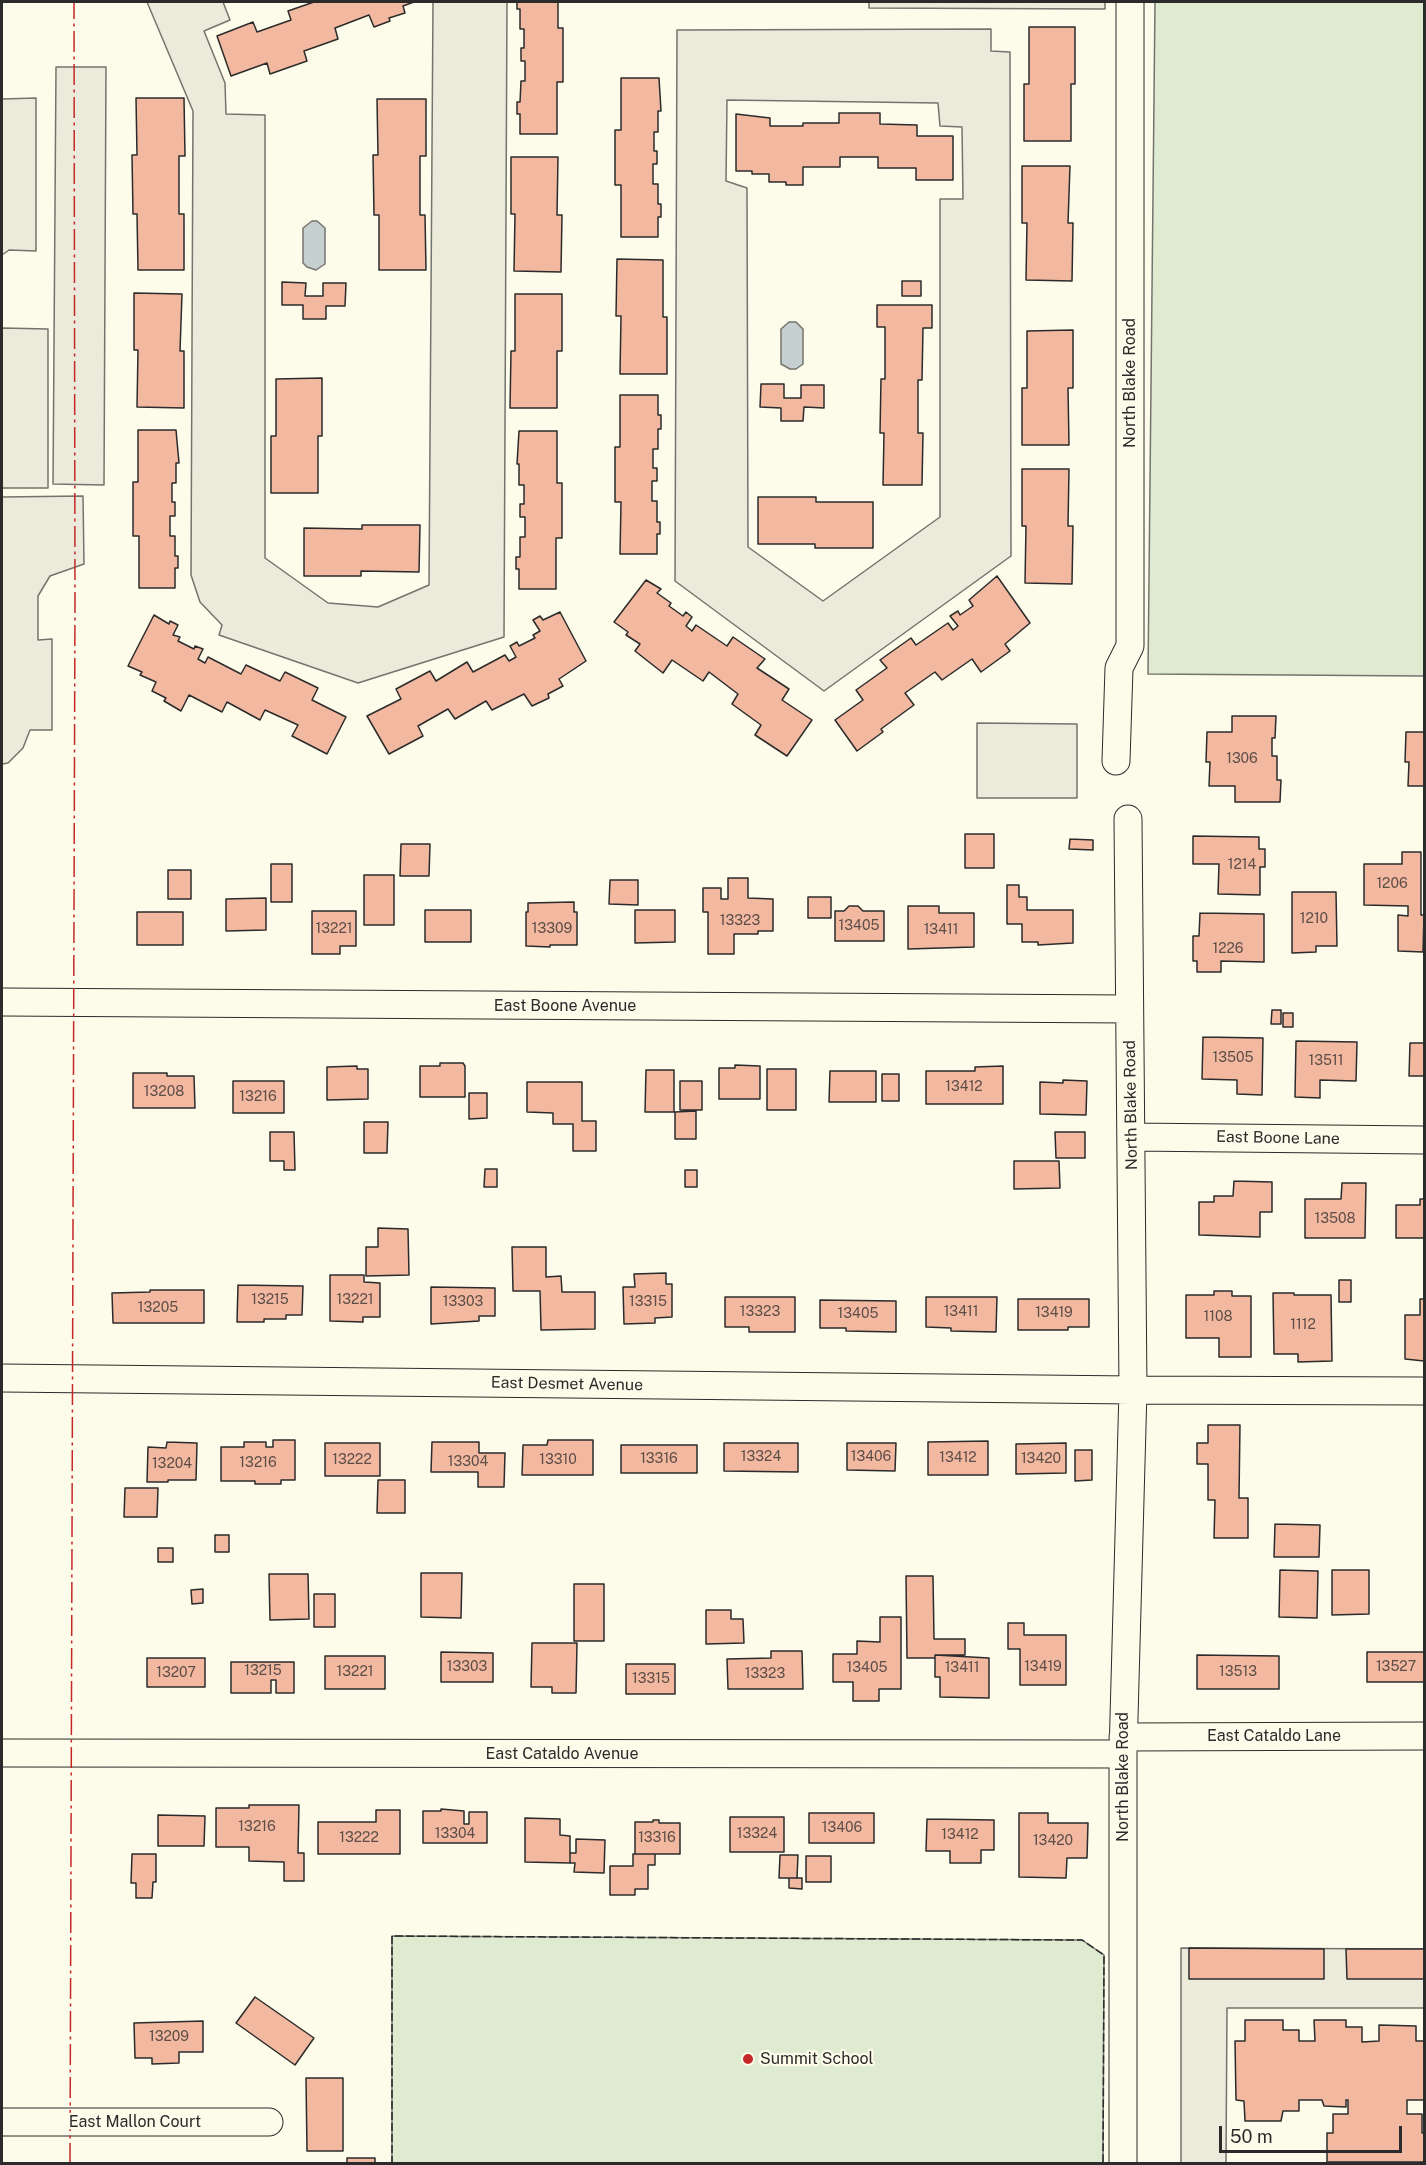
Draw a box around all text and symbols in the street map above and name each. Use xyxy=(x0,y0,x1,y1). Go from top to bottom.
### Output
street label: North Blake Road xyxy=(1120,318,1140,448)
house number: 1306 xyxy=(1226,751,1258,767)
house number: 1214 xyxy=(1228,857,1256,873)
house number: 1206 xyxy=(1376,876,1408,892)
house number: 1210 xyxy=(1300,911,1328,927)
house number: 13323 xyxy=(720,913,760,929)
house number: 13405 xyxy=(839,918,879,934)
house number: 13221 xyxy=(316,921,352,937)
house number: 13309 xyxy=(532,921,572,937)
house number: 13411 xyxy=(924,922,958,938)
house number: 1226 xyxy=(1212,941,1244,957)
street label: East Boone Avenue xyxy=(494,996,636,1016)
street label: North Blake Road xyxy=(1120,1040,1142,1170)
house number: 13505 xyxy=(1212,1050,1254,1066)
house number: 13511 xyxy=(1309,1053,1343,1069)
house number: 13412 xyxy=(945,1079,983,1095)
house number: 13208 xyxy=(144,1084,184,1100)
house number: 13216 xyxy=(239,1089,277,1105)
street label: East Boone Lane xyxy=(1216,1127,1340,1149)
house number: 13508 xyxy=(1314,1211,1356,1227)
house number: 13215 xyxy=(251,1292,289,1308)
house number: 13221 xyxy=(337,1292,373,1308)
house number: 13303 xyxy=(443,1294,483,1310)
house number: 13315 xyxy=(629,1294,667,1310)
house number: 13205 xyxy=(138,1300,178,1316)
house number: 13323 xyxy=(740,1304,780,1320)
house number: 13411 xyxy=(944,1304,978,1320)
house number: 13419 xyxy=(1035,1305,1073,1321)
house number: 13405 xyxy=(838,1306,878,1322)
house number: 1108 xyxy=(1204,1309,1232,1325)
house number: 1112 xyxy=(1290,1317,1316,1333)
street label: East Desmet Avenue xyxy=(491,1373,643,1395)
house number: 13324 xyxy=(741,1449,781,1465)
house number: 13406 xyxy=(851,1449,891,1465)
house number: 13412 xyxy=(939,1450,977,1466)
house number: 13316 xyxy=(640,1451,678,1467)
house number: 13420 xyxy=(1021,1451,1061,1467)
house number: 13222 xyxy=(332,1452,372,1468)
house number: 13310 xyxy=(539,1452,577,1468)
house number: 13304 xyxy=(448,1454,488,1470)
house number: 13216 xyxy=(239,1455,277,1471)
house number: 13204 xyxy=(152,1456,192,1472)
house number: 13303 xyxy=(447,1659,487,1675)
house number: 13419 xyxy=(1024,1659,1062,1675)
house number: 13527 xyxy=(1376,1659,1416,1675)
house number: 13405 xyxy=(847,1660,887,1676)
house number: 13411 xyxy=(945,1660,979,1676)
house number: 13215 xyxy=(244,1663,282,1679)
house number: 13221 xyxy=(337,1664,373,1680)
house number: 13513 xyxy=(1219,1664,1257,1680)
house number: 13207 xyxy=(156,1665,196,1681)
house number: 13323 xyxy=(745,1666,785,1682)
house number: 13315 xyxy=(632,1671,670,1687)
street label: North Blake Road xyxy=(1113,1712,1133,1842)
street label: East Cataldo Lane xyxy=(1207,1726,1341,1746)
street label: East Cataldo Avenue xyxy=(486,1744,638,1764)
house number: 13216 xyxy=(238,1819,276,1835)
house number: 13406 xyxy=(822,1820,862,1836)
house number: 13304 xyxy=(435,1826,475,1842)
house number: 13324 xyxy=(737,1826,777,1842)
house number: 13412 xyxy=(941,1827,979,1843)
house number: 13222 xyxy=(339,1830,379,1846)
house number: 13316 xyxy=(638,1830,676,1846)
house number: 13420 xyxy=(1033,1833,1073,1849)
house number: 13209 xyxy=(149,2029,189,2045)
place label: Summit School xyxy=(760,2049,873,2069)
marker: Summit School xyxy=(741,2052,755,2066)
street label: East Mallon Court xyxy=(69,2112,201,2132)
scale bar xyxy=(1222,2114,1405,2152)
text: 50 m xyxy=(1230,2126,1273,2147)

